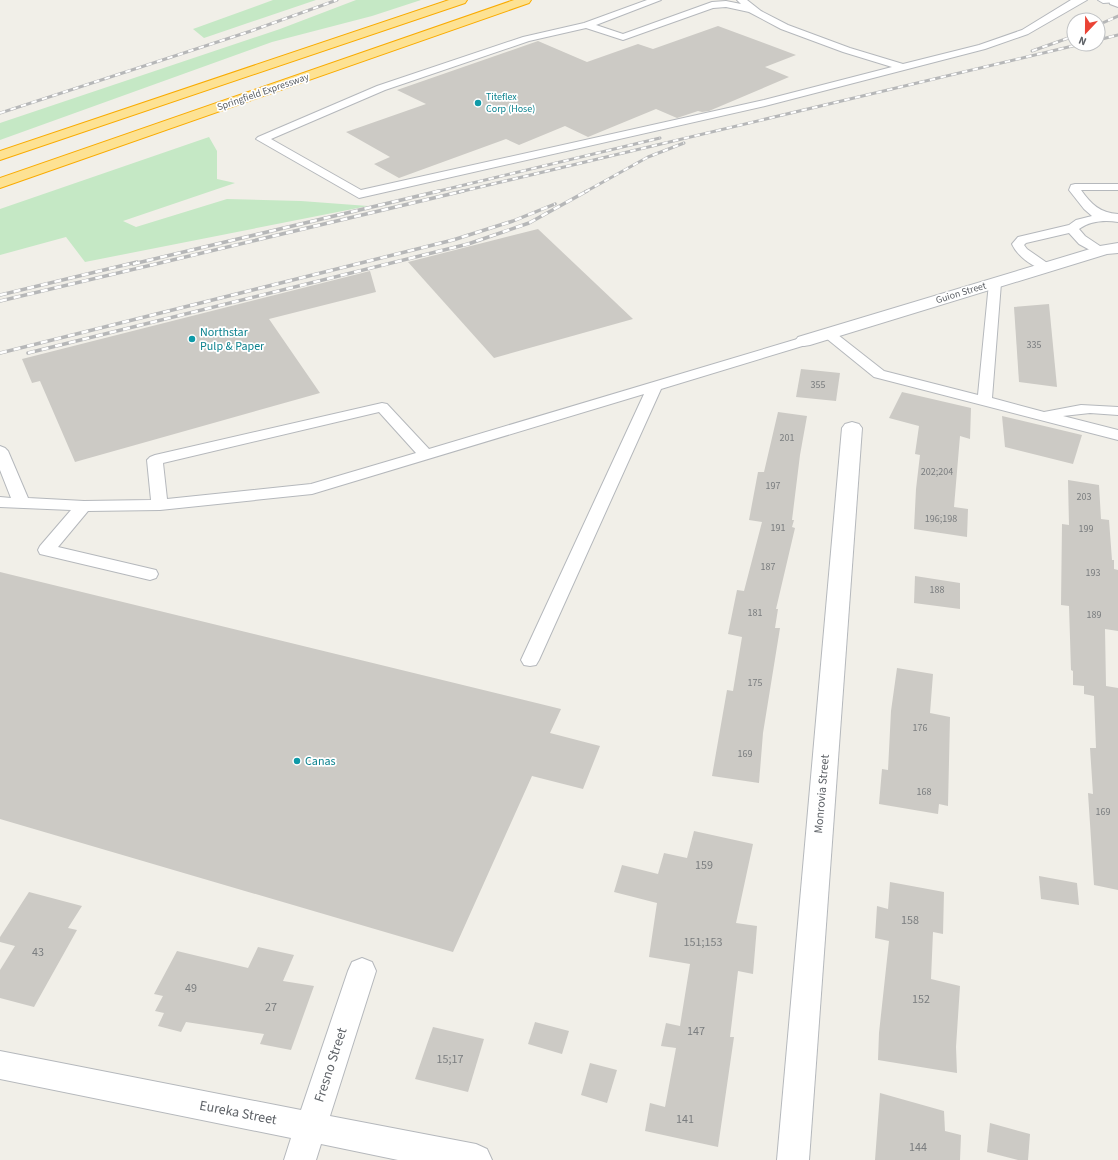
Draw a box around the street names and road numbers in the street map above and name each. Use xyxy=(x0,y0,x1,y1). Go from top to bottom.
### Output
street label: Springfield Expressway xyxy=(215,70,311,114)
street label: Guion Street xyxy=(934,279,989,307)
street label: Monrovia Street xyxy=(810,754,834,834)
street label: Fresno Street xyxy=(310,1025,353,1105)
street label: Eureka Street xyxy=(198,1096,279,1130)

